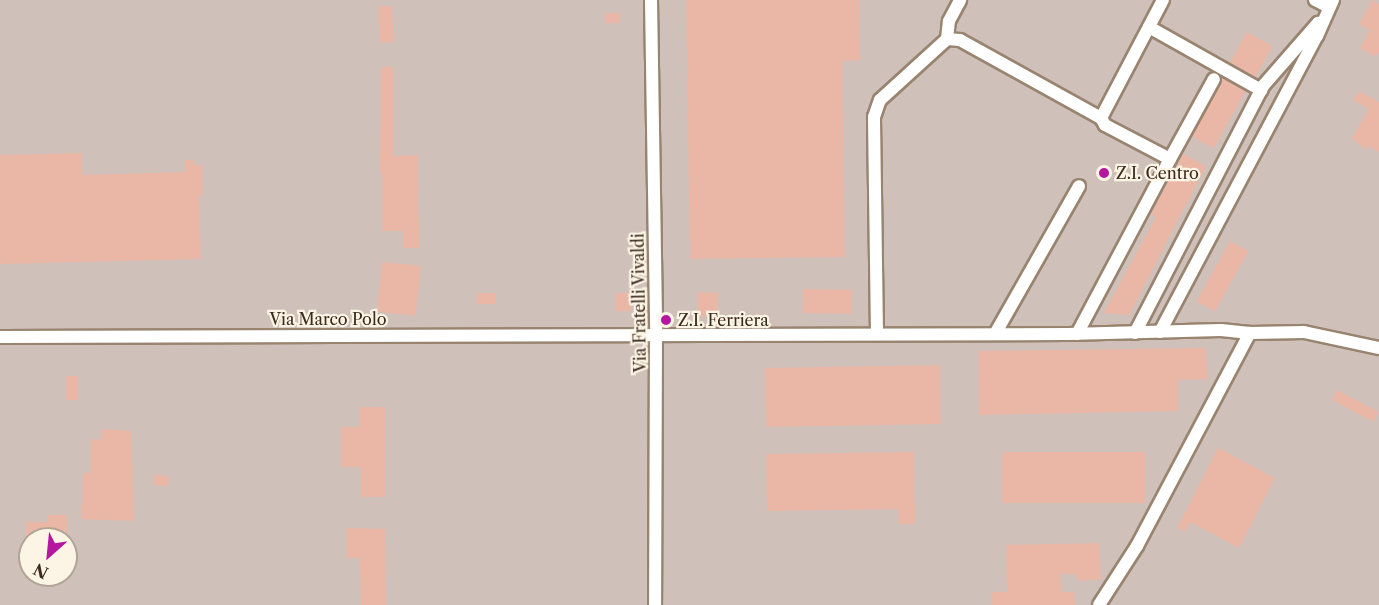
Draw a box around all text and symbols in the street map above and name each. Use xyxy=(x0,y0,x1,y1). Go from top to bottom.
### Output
place label: Z.I. Centro xyxy=(1116,163,1199,183)
marker: Z.I. Centro xyxy=(1097,166,1111,180)
street label: Via Fratelli Vivaldi xyxy=(628,233,650,373)
street label: Via Marco Polo xyxy=(269,309,387,329)
place label: Z.I. Ferriera xyxy=(678,310,769,330)
marker: Z.I. Ferriera xyxy=(659,313,673,327)
north arrow xyxy=(18,527,78,587)
text: N xyxy=(30,559,51,583)

